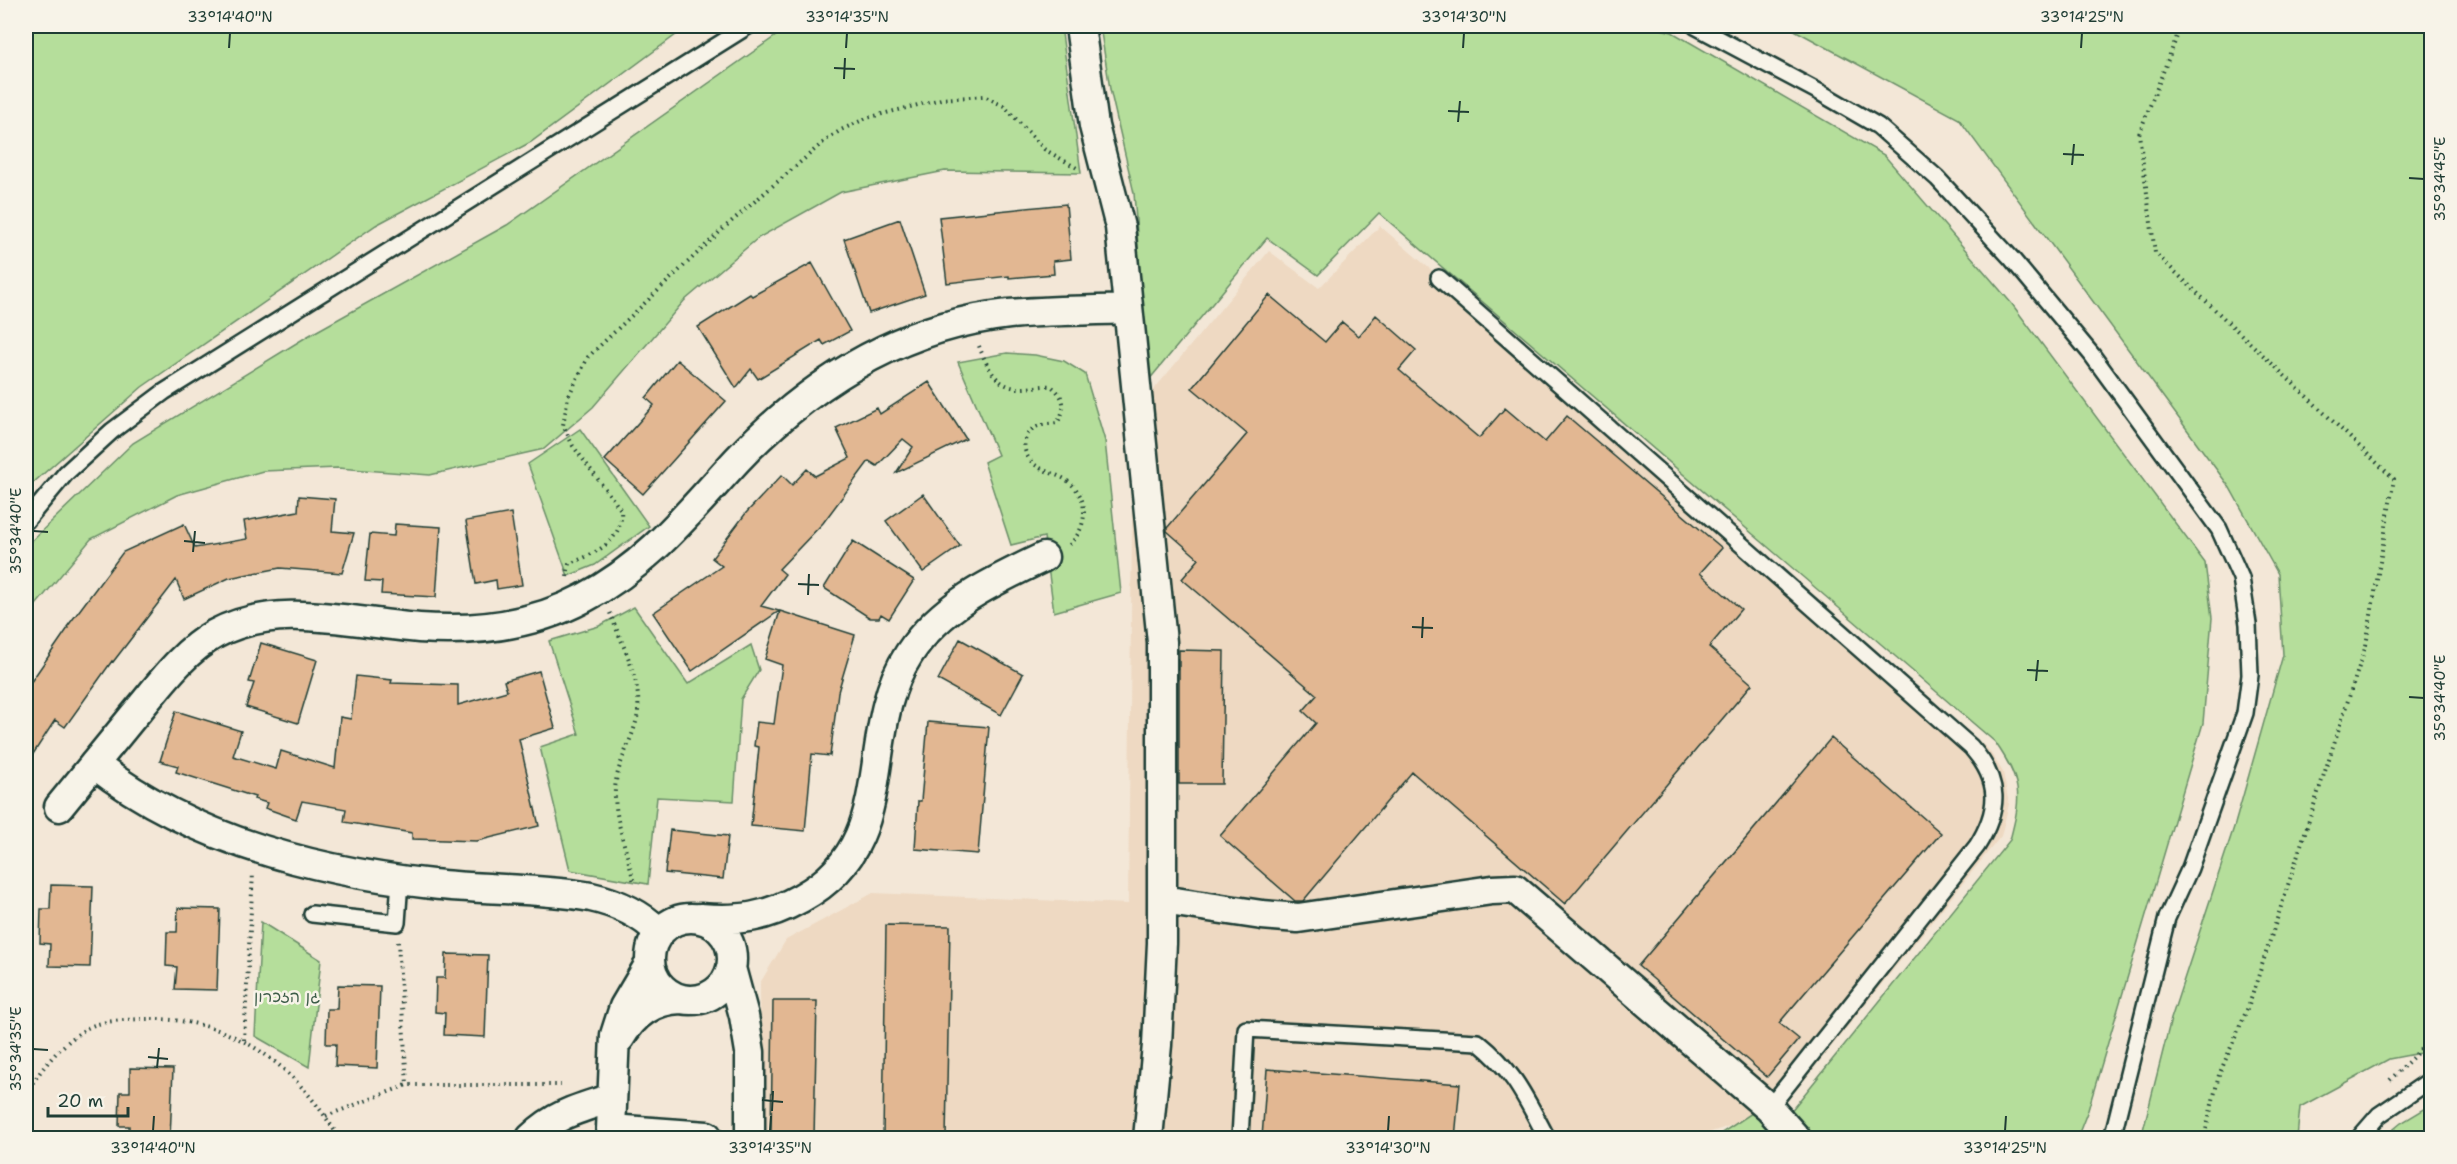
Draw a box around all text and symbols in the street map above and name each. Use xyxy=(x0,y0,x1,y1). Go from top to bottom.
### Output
text: 33°14'40"N xyxy=(187,7,273,27)
text: 33°14'35"N xyxy=(805,7,889,27)
text: 33°14'30"N xyxy=(1421,7,1507,27)
text: 33°14'25"N xyxy=(2040,7,2124,27)
text: 35°34'45"E xyxy=(2430,137,2450,221)
text: 35°34'40"E xyxy=(6,488,26,574)
text: 35°34'40"E xyxy=(2430,655,2450,741)
park label: גן הזכרון xyxy=(254,986,320,1007)
text: 35°34'35"E xyxy=(6,1006,26,1092)
scale bar xyxy=(48,1080,128,1118)
text: 20 m xyxy=(57,1089,103,1113)
text: 33°14'40"N xyxy=(110,1138,196,1158)
text: 33°14'35"N xyxy=(728,1138,812,1158)
text: 33°14'30"N xyxy=(1345,1138,1431,1158)
text: 33°14'25"N xyxy=(1963,1138,2047,1158)

